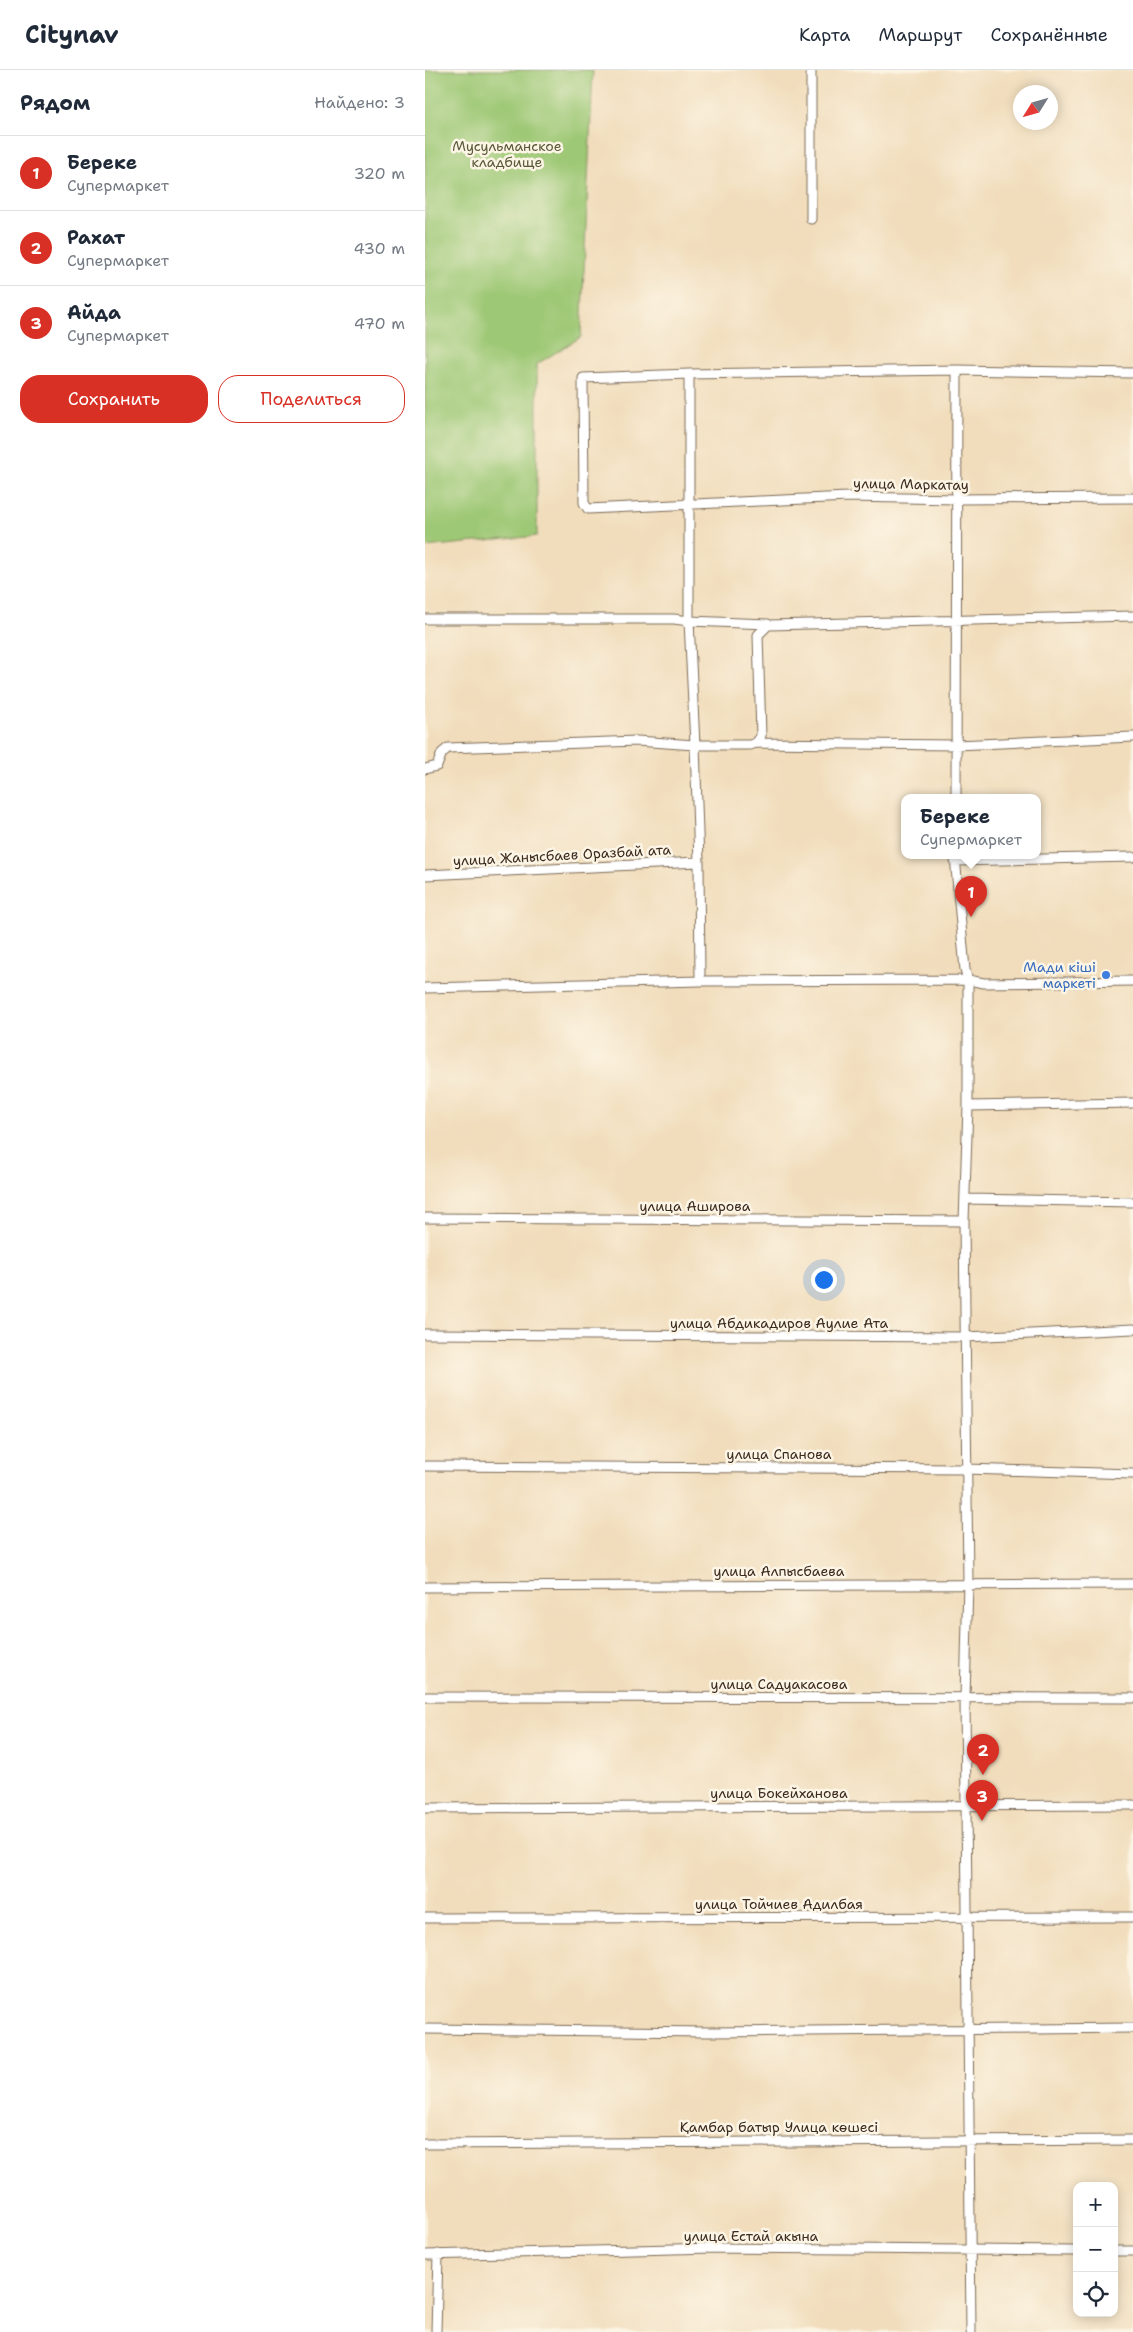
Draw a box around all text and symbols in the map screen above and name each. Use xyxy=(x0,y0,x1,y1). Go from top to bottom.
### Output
text: Citynav xyxy=(25,19,119,51)
text: Карта xyxy=(799,23,850,47)
text: Маршрут xyxy=(878,23,962,47)
text: Сохранённые xyxy=(990,23,1108,47)
north arrow xyxy=(1013,85,1058,130)
text: Рядом xyxy=(20,89,90,117)
text: Найдено: 3 xyxy=(314,92,405,113)
park label: Мусульманское кладбище xyxy=(452,137,562,171)
text: Береке xyxy=(67,150,137,175)
text: 1 xyxy=(32,163,40,184)
text: 320 m xyxy=(354,163,405,184)
text: Супермаркет xyxy=(67,175,169,196)
text: Рахат xyxy=(67,225,125,250)
text: 2 xyxy=(30,238,42,259)
text: 430 m xyxy=(354,238,405,259)
text: Супермаркет xyxy=(67,250,169,271)
text: Айда xyxy=(67,300,121,325)
text: 3 xyxy=(30,313,42,334)
text: 470 m xyxy=(354,313,405,334)
text: Супермаркет xyxy=(67,325,169,346)
button: Сохранить xyxy=(20,375,208,423)
button: Поделиться xyxy=(218,375,405,423)
street label: улица Маркатау xyxy=(853,474,969,494)
popup xyxy=(901,794,1041,859)
text: Береке xyxy=(920,804,990,829)
text: Супермаркет xyxy=(920,829,1022,850)
street label: улица Жанысбаев Оразбай ата xyxy=(453,840,672,870)
pin: 1 xyxy=(955,876,987,917)
place label: Мади кіші маркеті xyxy=(1023,958,1096,992)
marker: Мади кіші маркеті xyxy=(1100,969,1112,981)
street label: улица Аширова xyxy=(640,1197,751,1215)
your location xyxy=(811,1267,837,1293)
street label: улица Абдикадиров Аулие Ата xyxy=(670,1314,888,1332)
street label: улица Спанова xyxy=(727,1445,832,1463)
street label: улица Алпысбаева xyxy=(714,1562,845,1580)
street label: улица Садуакасова xyxy=(711,1675,848,1693)
pin: 2 xyxy=(967,1734,999,1775)
pin: 3 xyxy=(966,1780,998,1821)
street label: улица Бокейханова xyxy=(710,1784,848,1802)
street label: улица Тойчиев Адилбая xyxy=(695,1895,863,1913)
street label: Қамбар батыр Улица көшесі xyxy=(680,2118,878,2136)
map controls xyxy=(1073,2182,1118,2317)
button: + xyxy=(1073,2182,1118,2227)
street label: улица Естай акына xyxy=(684,2227,819,2245)
button: − xyxy=(1073,2227,1118,2272)
button: locate xyxy=(1073,2272,1118,2317)

